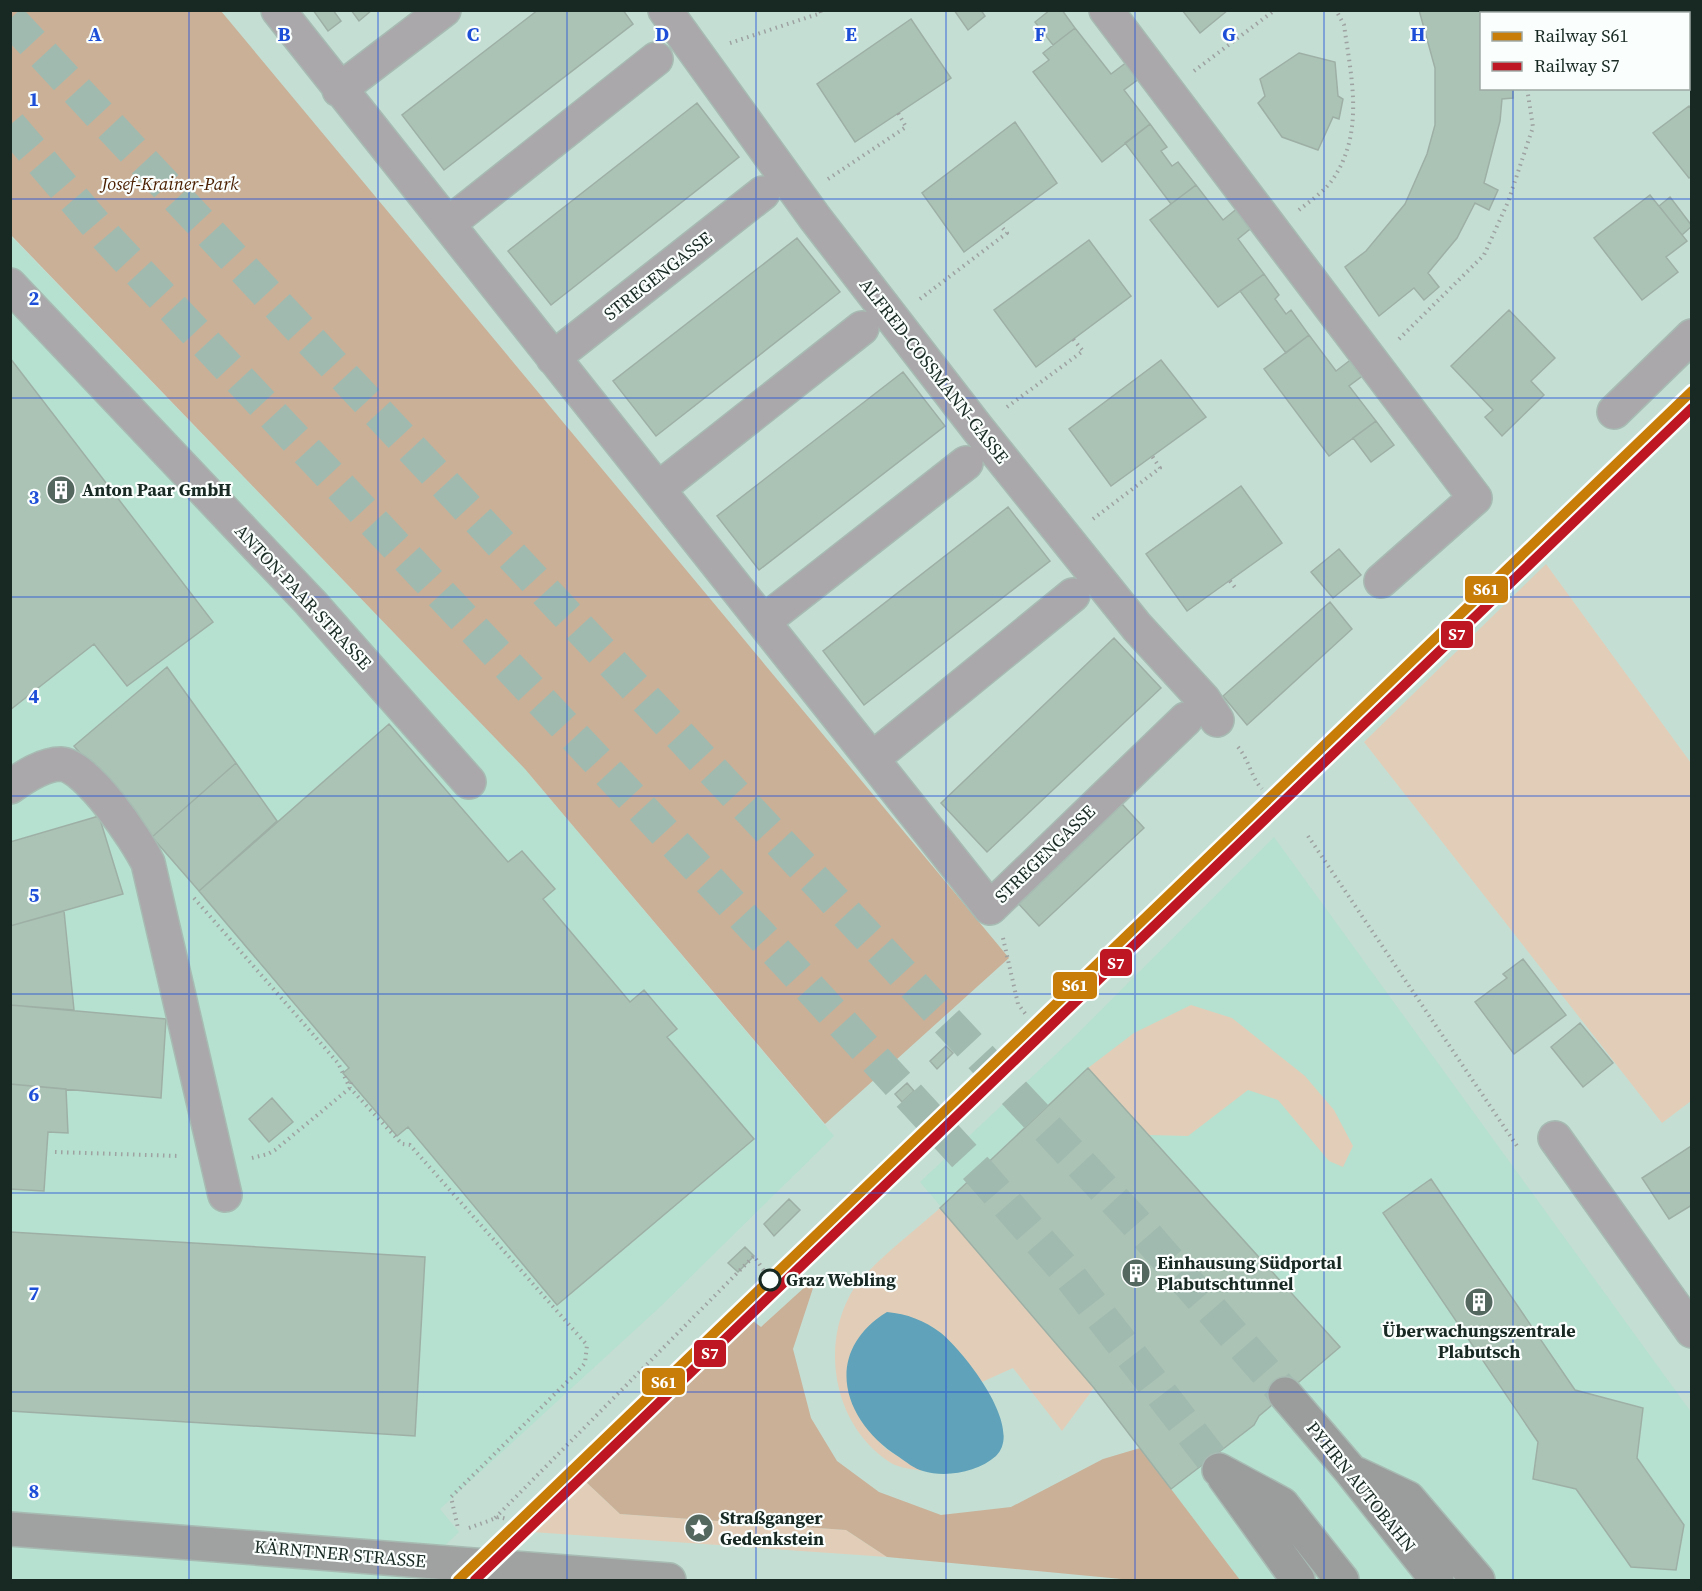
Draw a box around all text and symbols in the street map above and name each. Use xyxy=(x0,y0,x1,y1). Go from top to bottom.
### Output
legend xyxy=(1480,12,1690,90)
text: A xyxy=(88,20,102,48)
text: B xyxy=(277,20,291,48)
text: C xyxy=(467,20,479,48)
text: D xyxy=(655,20,669,48)
text: E xyxy=(845,20,857,48)
text: F xyxy=(1034,20,1046,48)
text: G xyxy=(1222,20,1236,48)
text: H xyxy=(1410,20,1426,48)
text: Railway S61 xyxy=(1534,23,1629,48)
text: Railway S7 xyxy=(1534,53,1620,78)
text: 1 xyxy=(29,85,39,113)
park label: Josef-Krainer-Park xyxy=(98,171,239,196)
street label: STREGENGASSE xyxy=(598,225,717,326)
street label: ALFRED-COSSMANN-GASSE xyxy=(854,273,1015,469)
text: 2 xyxy=(29,284,40,312)
building icon: Anton Paar GmbH xyxy=(45,474,77,506)
place label: Anton Paar GmbH xyxy=(82,477,232,502)
text: 3 xyxy=(29,483,40,511)
street label: ANTON-PAAR-STRASSE xyxy=(229,519,377,675)
line badge: S61 xyxy=(1464,575,1509,604)
text: S61 xyxy=(1473,578,1499,600)
line badge: S7 xyxy=(1440,620,1474,649)
text: S7 xyxy=(1448,623,1466,645)
text: 4 xyxy=(29,682,40,710)
street label: STREGENGASSE xyxy=(989,799,1101,908)
text: 5 xyxy=(29,881,40,909)
line badge: S7 xyxy=(1099,948,1133,977)
text: S7 xyxy=(1107,952,1125,974)
line badge: S61 xyxy=(1052,971,1098,1000)
text: S61 xyxy=(1062,974,1088,996)
text: 6 xyxy=(29,1080,40,1108)
place label: Einhausung Südportal Plabutschtunnel xyxy=(1157,1250,1342,1296)
building icon: Einhausung Südportal Plabutschtunnel xyxy=(1120,1257,1152,1289)
place label: Graz Webling xyxy=(786,1267,896,1292)
marker: Graz Webling xyxy=(759,1269,781,1291)
text: 7 xyxy=(29,1279,40,1307)
building icon: Überwachungszentrale Plabutsch xyxy=(1463,1286,1495,1318)
place label: Überwachungszentrale Plabutsch xyxy=(1382,1318,1576,1364)
line badge: S7 xyxy=(693,1339,727,1368)
text: S7 xyxy=(701,1342,719,1364)
line badge: S61 xyxy=(641,1367,686,1396)
text: S61 xyxy=(651,1371,677,1393)
street label: PYHRN AUTOBAHN xyxy=(1301,1416,1422,1557)
text: 8 xyxy=(29,1477,39,1505)
place label: Straßganger Gedenkstein xyxy=(720,1505,824,1551)
place icon: Straßganger Gedenkstein xyxy=(683,1512,715,1544)
street label: KÄRNTNER STRASSE xyxy=(253,1534,427,1573)

